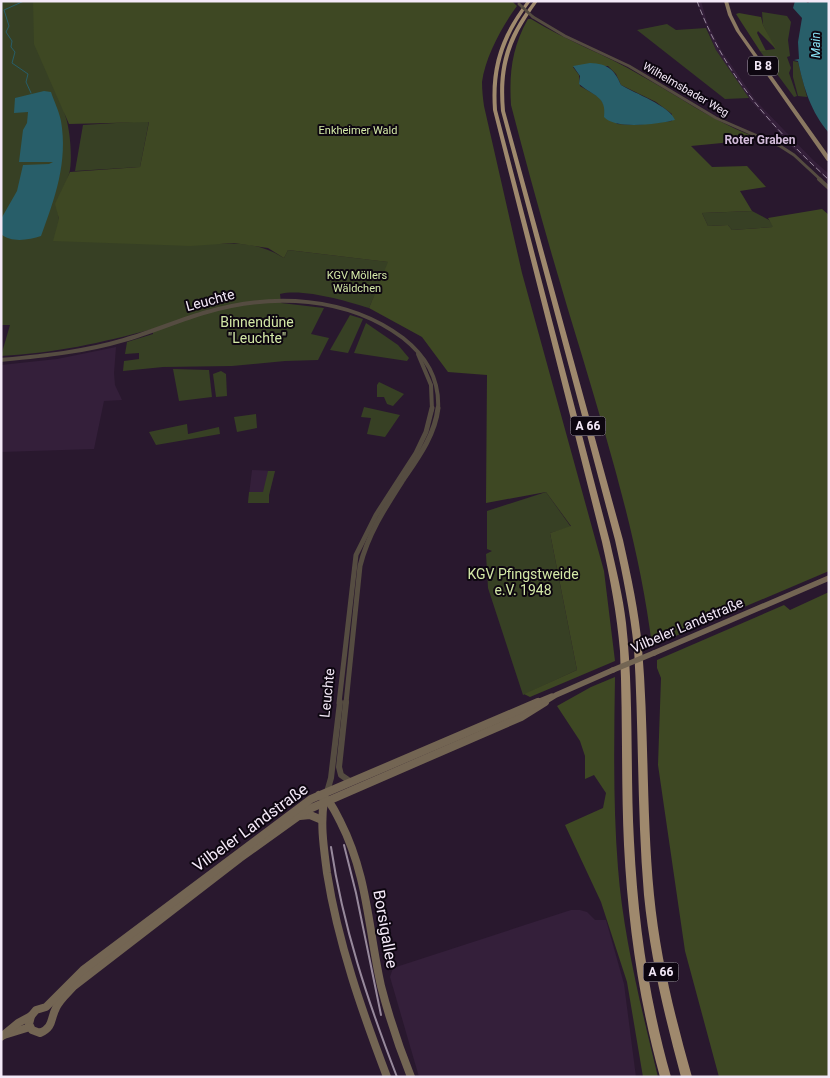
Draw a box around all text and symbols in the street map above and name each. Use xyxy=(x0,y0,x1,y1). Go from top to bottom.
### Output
water label: Main xyxy=(809,32,823,58)
road number: B 8 xyxy=(748,56,778,76)
street label: Wilhelmsbader Weg xyxy=(640,59,731,119)
park label: Enkheimer Wald xyxy=(319,124,397,137)
district label: Roter Graben xyxy=(724,133,796,147)
park label: KGV Möllers Wäldchen xyxy=(327,269,388,295)
street label: Leuchte xyxy=(184,286,236,314)
park label: Binnendüne "Leuchte" xyxy=(220,314,294,346)
road number: A 66 xyxy=(570,416,606,436)
park label: KGV Pfingstweide e.V. 1948 xyxy=(467,566,579,598)
street label: Vilbeler Landstraße xyxy=(628,594,746,656)
street label: Leuchte xyxy=(316,667,338,719)
street label: Vilbeler Landstraße xyxy=(189,779,312,876)
street label: Borsigallee xyxy=(369,888,402,970)
road number: A 66 xyxy=(644,962,678,982)

